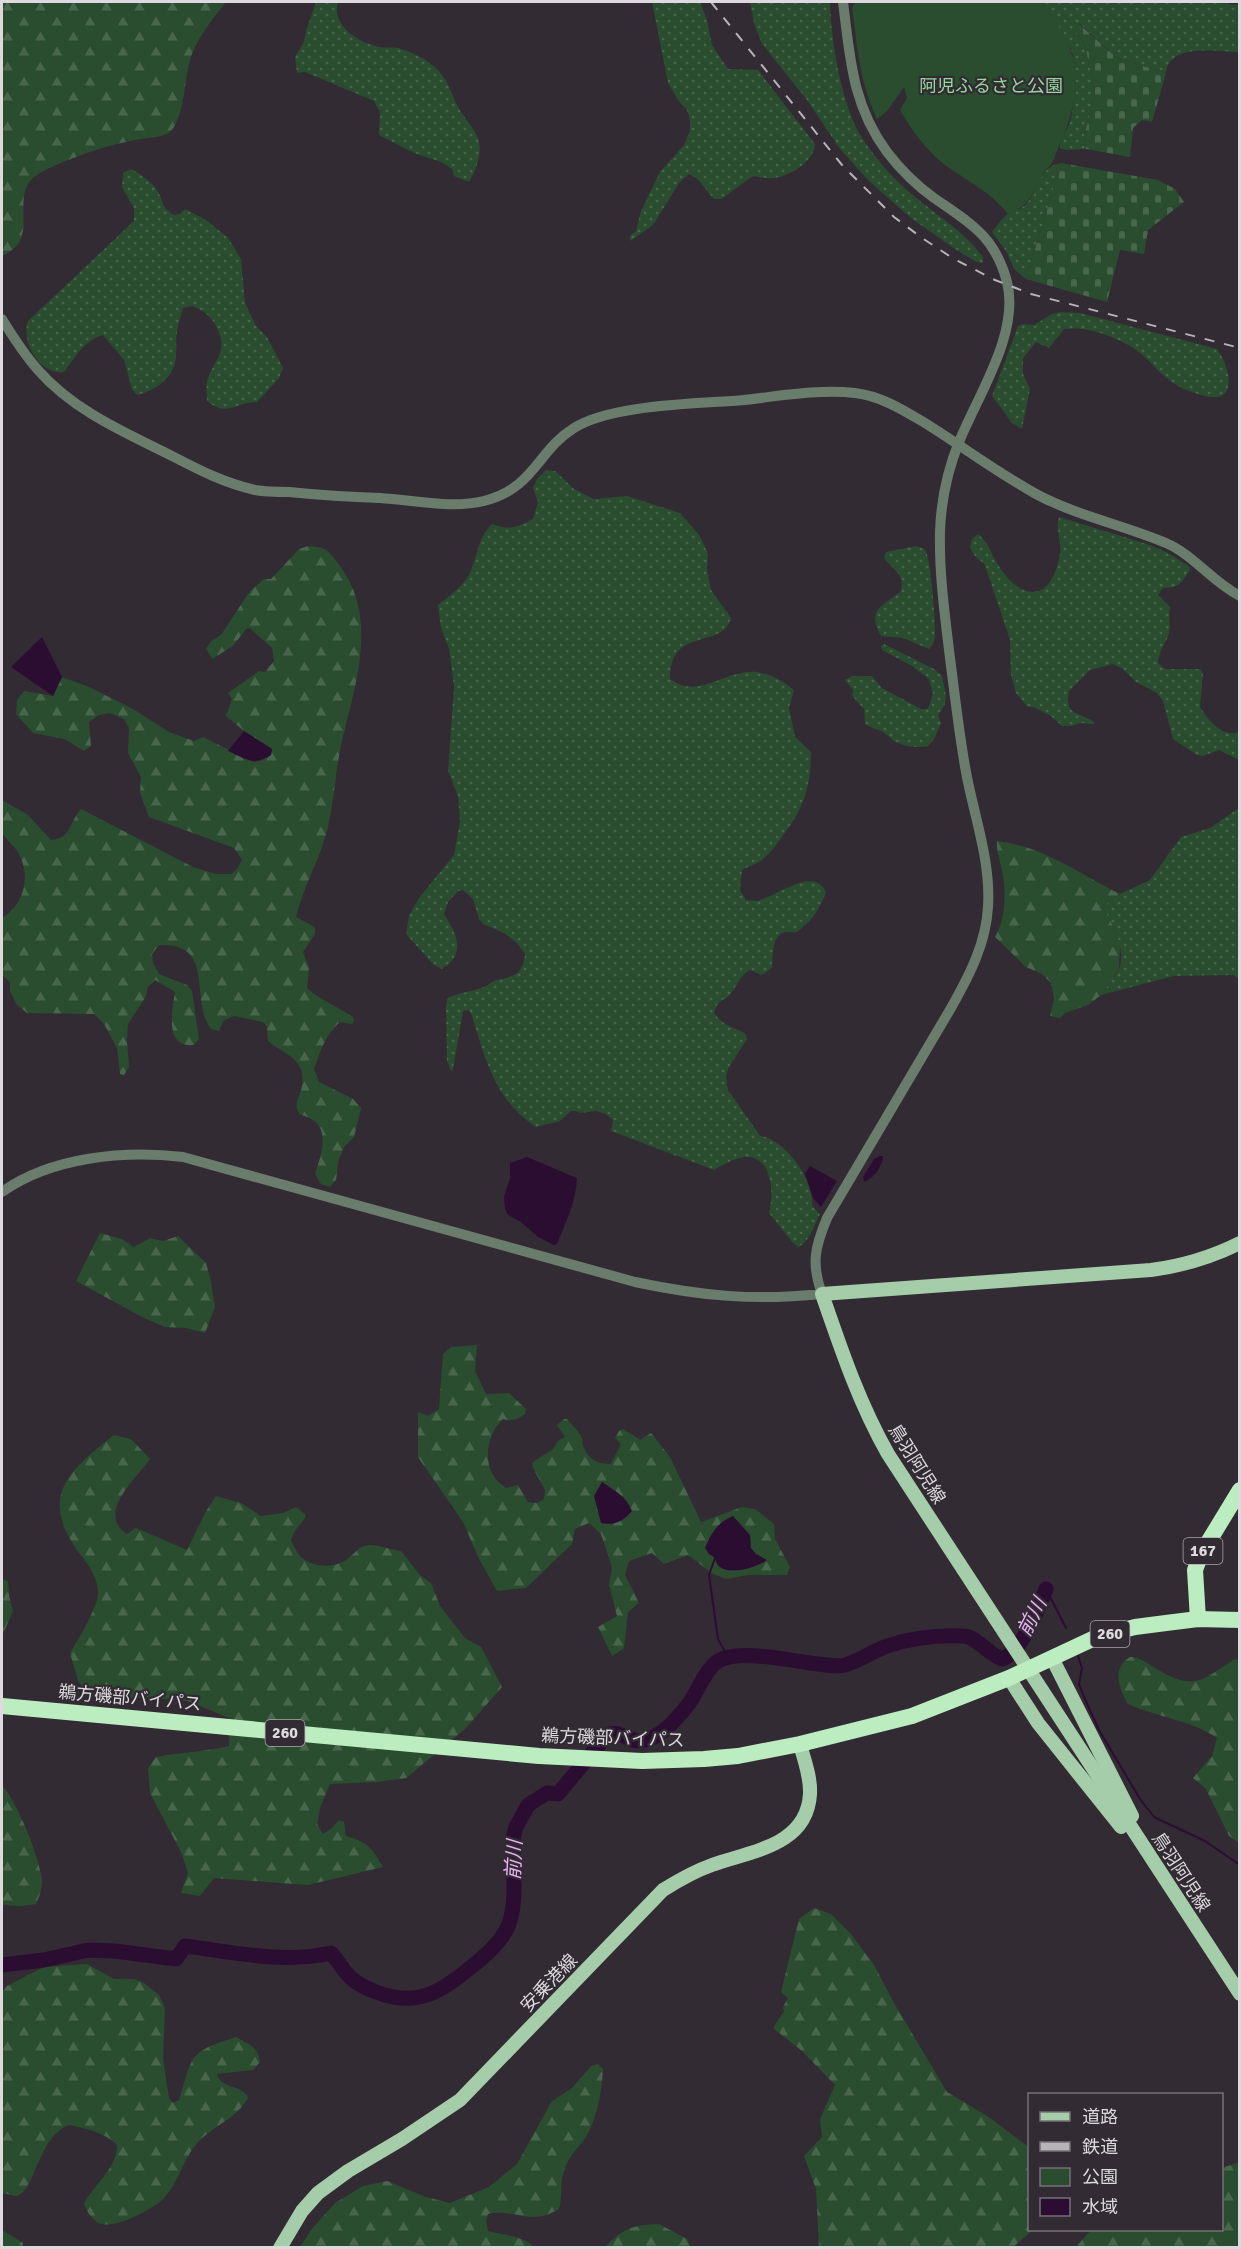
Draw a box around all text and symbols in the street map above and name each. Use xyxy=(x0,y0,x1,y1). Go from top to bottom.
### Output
park label: 阿児ふるさと公園 xyxy=(919,75,1063,97)
street label: 鳥羽阿児線 xyxy=(884,1420,950,1508)
road number: 167 xyxy=(1184,1538,1222,1564)
water label: 前川 xyxy=(1012,1592,1053,1640)
road number: 260 xyxy=(1090,1621,1130,1647)
street label: 鵜方磯部バイパス xyxy=(57,1681,203,1715)
road number: 260 xyxy=(266,1720,304,1746)
street label: 鵜方磯部バイパス xyxy=(541,1725,685,1751)
street label: 鳥羽阿児線 xyxy=(1147,1828,1215,1916)
water label: 前川 xyxy=(500,1837,528,1881)
street label: 安乗港線 xyxy=(516,1949,582,2017)
legend xyxy=(1028,2093,1223,2231)
text: 道路 xyxy=(1082,2106,1118,2128)
text: 鉄道 xyxy=(1082,2136,1118,2158)
text: 公園 xyxy=(1082,2166,1118,2188)
text: 水域 xyxy=(1082,2196,1118,2218)

